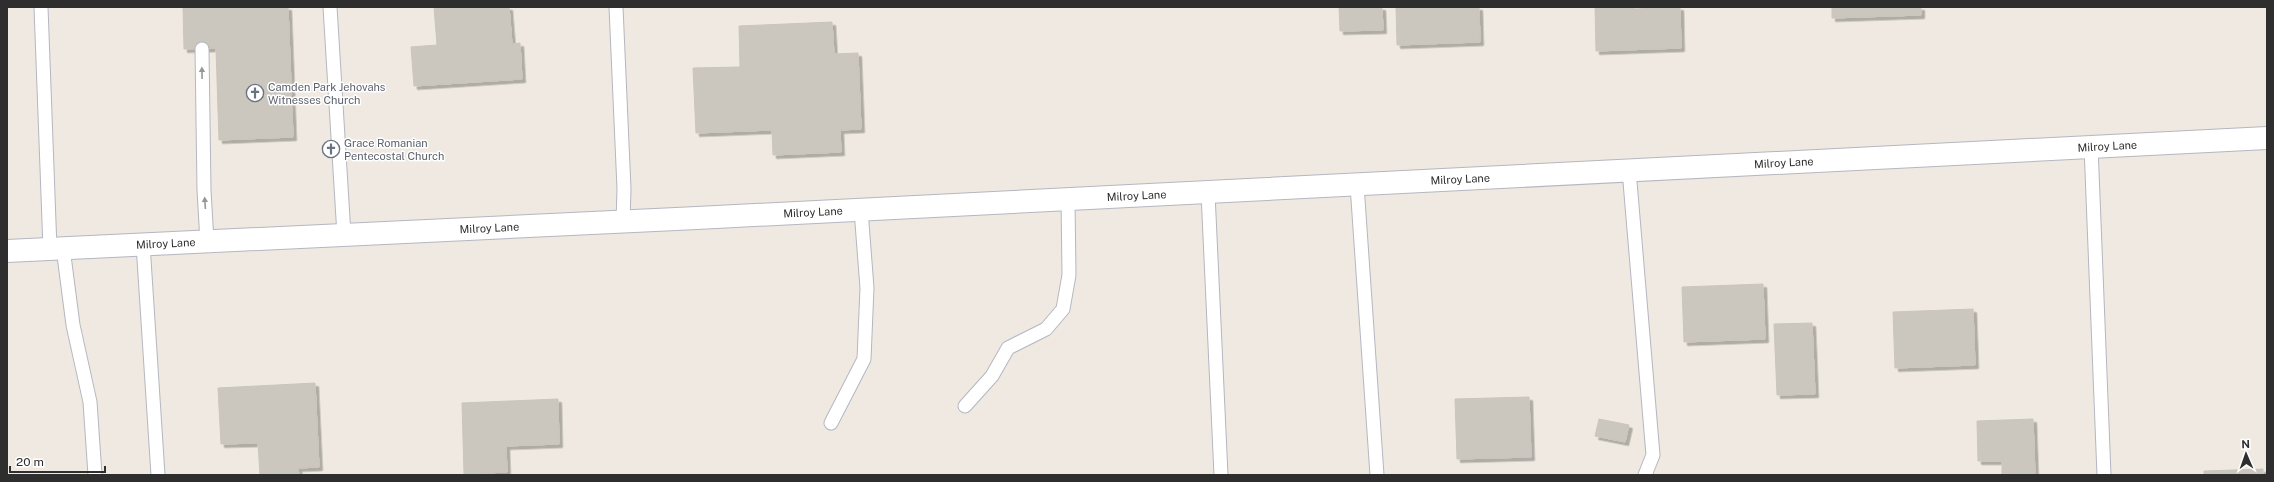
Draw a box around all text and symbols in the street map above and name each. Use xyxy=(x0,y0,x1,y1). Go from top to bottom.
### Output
one-way arrow xyxy=(199,66,205,79)
place label: Camden Park Jehovahs Witnesses Church xyxy=(268,81,386,106)
church icon: Camden Park Jehovahs Witnesses Church xyxy=(245,83,265,103)
place label: Grace Romanian Pentecostal Church xyxy=(344,137,444,162)
church icon: Grace Romanian Pentecostal Church xyxy=(321,139,341,159)
street label: Milroy Lane xyxy=(2077,139,2137,154)
street label: Milroy Lane xyxy=(1754,155,1814,170)
street label: Milroy Lane xyxy=(1430,172,1490,187)
street label: Milroy Lane xyxy=(1107,188,1167,203)
one-way arrow xyxy=(201,197,208,209)
street label: Milroy Lane xyxy=(783,205,843,220)
street label: Milroy Lane xyxy=(459,221,520,235)
street label: Milroy Lane xyxy=(136,236,196,251)
north arrow xyxy=(2226,434,2266,474)
text: N xyxy=(2241,438,2250,450)
scale bar xyxy=(10,448,105,474)
text: 20 m xyxy=(16,455,44,469)

